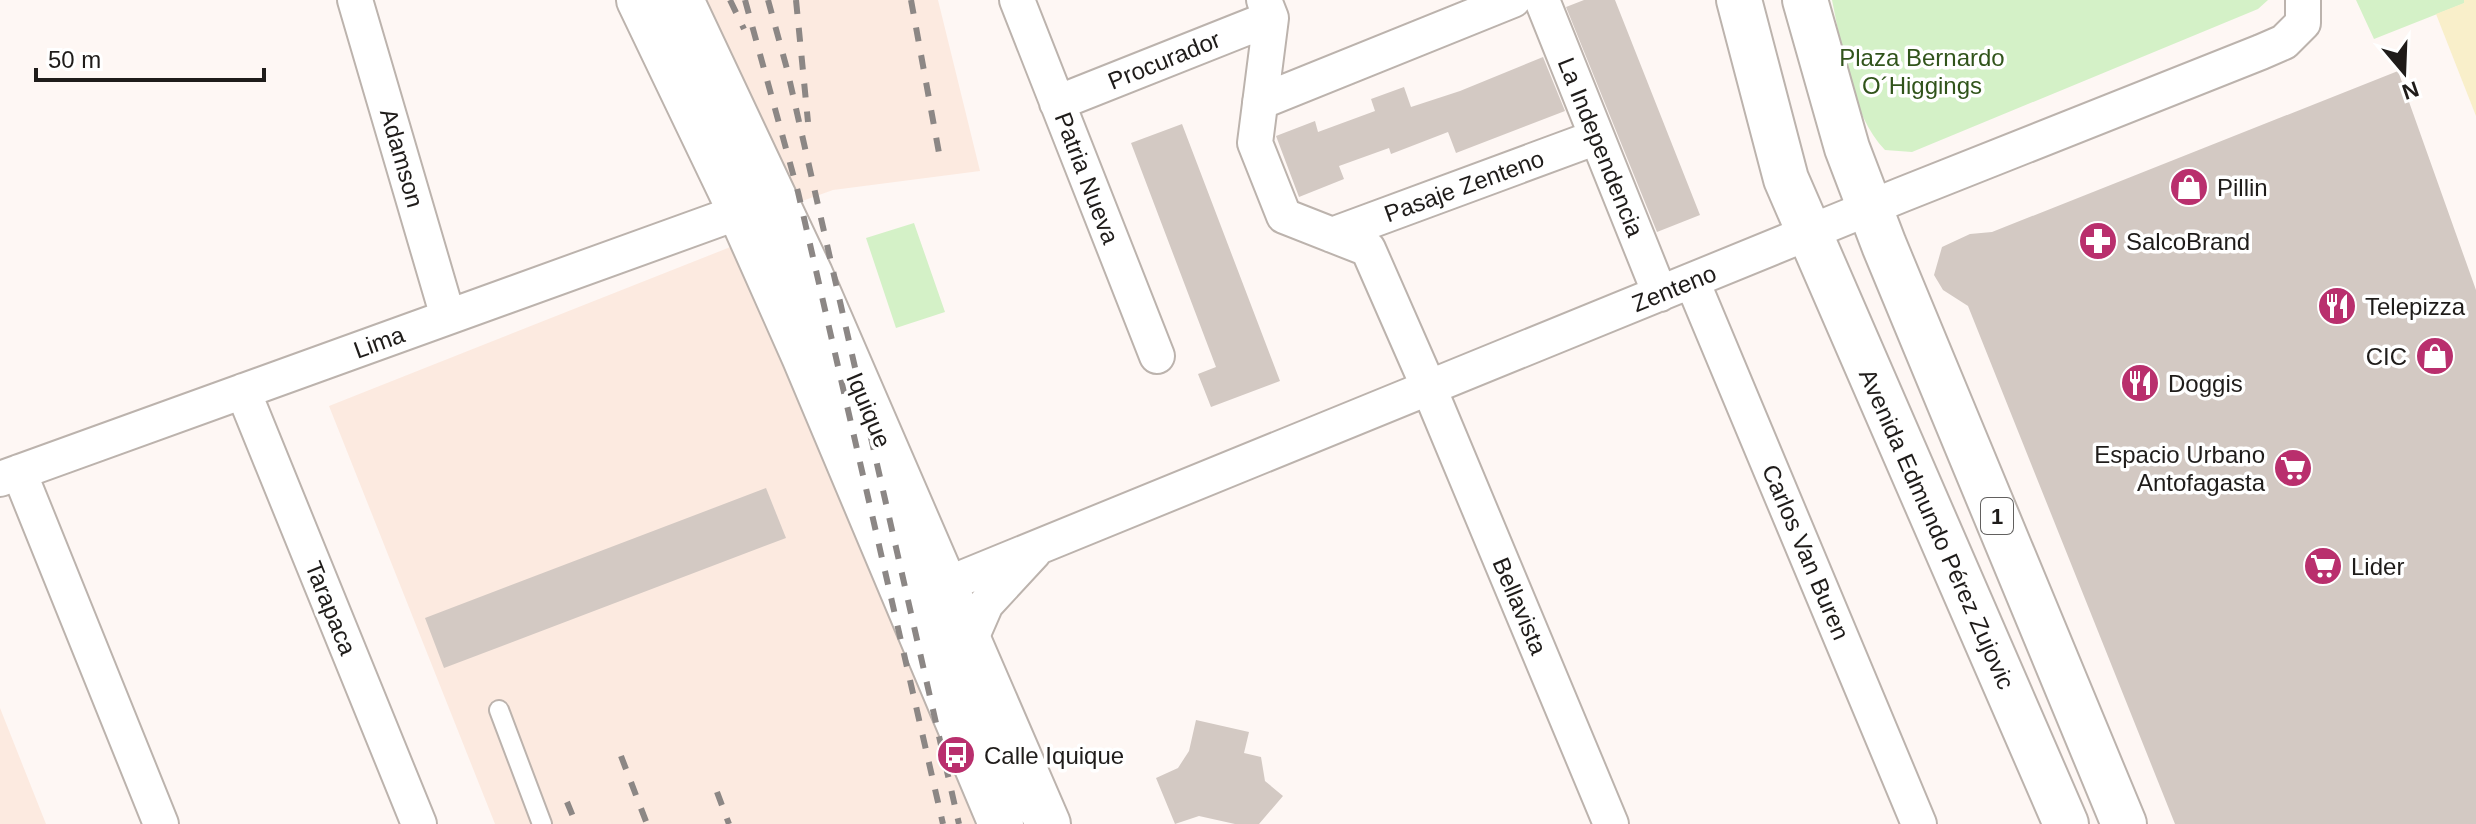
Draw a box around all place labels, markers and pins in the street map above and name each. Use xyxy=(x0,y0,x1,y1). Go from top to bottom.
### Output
shop icon: Pillin xyxy=(2168,166,2210,208)
place label: Pillin xyxy=(2217,174,2268,201)
pharmacy icon: SalcoBrand xyxy=(2077,220,2119,262)
place label: SalcoBrand xyxy=(2126,228,2250,255)
restaurant icon: Telepizza xyxy=(2316,285,2358,327)
place label: Telepizza xyxy=(2365,293,2466,320)
shop icon: CIC xyxy=(2414,335,2456,377)
place label: CIC xyxy=(2366,343,2407,370)
restaurant icon: Doggis xyxy=(2119,362,2161,404)
place label: Doggis xyxy=(2168,370,2243,397)
place label: Espacio Urbano Antofagasta xyxy=(2094,441,2266,496)
supermarket icon: Espacio Urbano Antofagasta xyxy=(2272,447,2314,489)
supermarket icon: Lider xyxy=(2302,545,2344,587)
place label: Lider xyxy=(2351,553,2404,580)
bus stop icon: Calle Iquique xyxy=(935,734,977,776)
place label: Calle Iquique xyxy=(984,742,1124,769)

